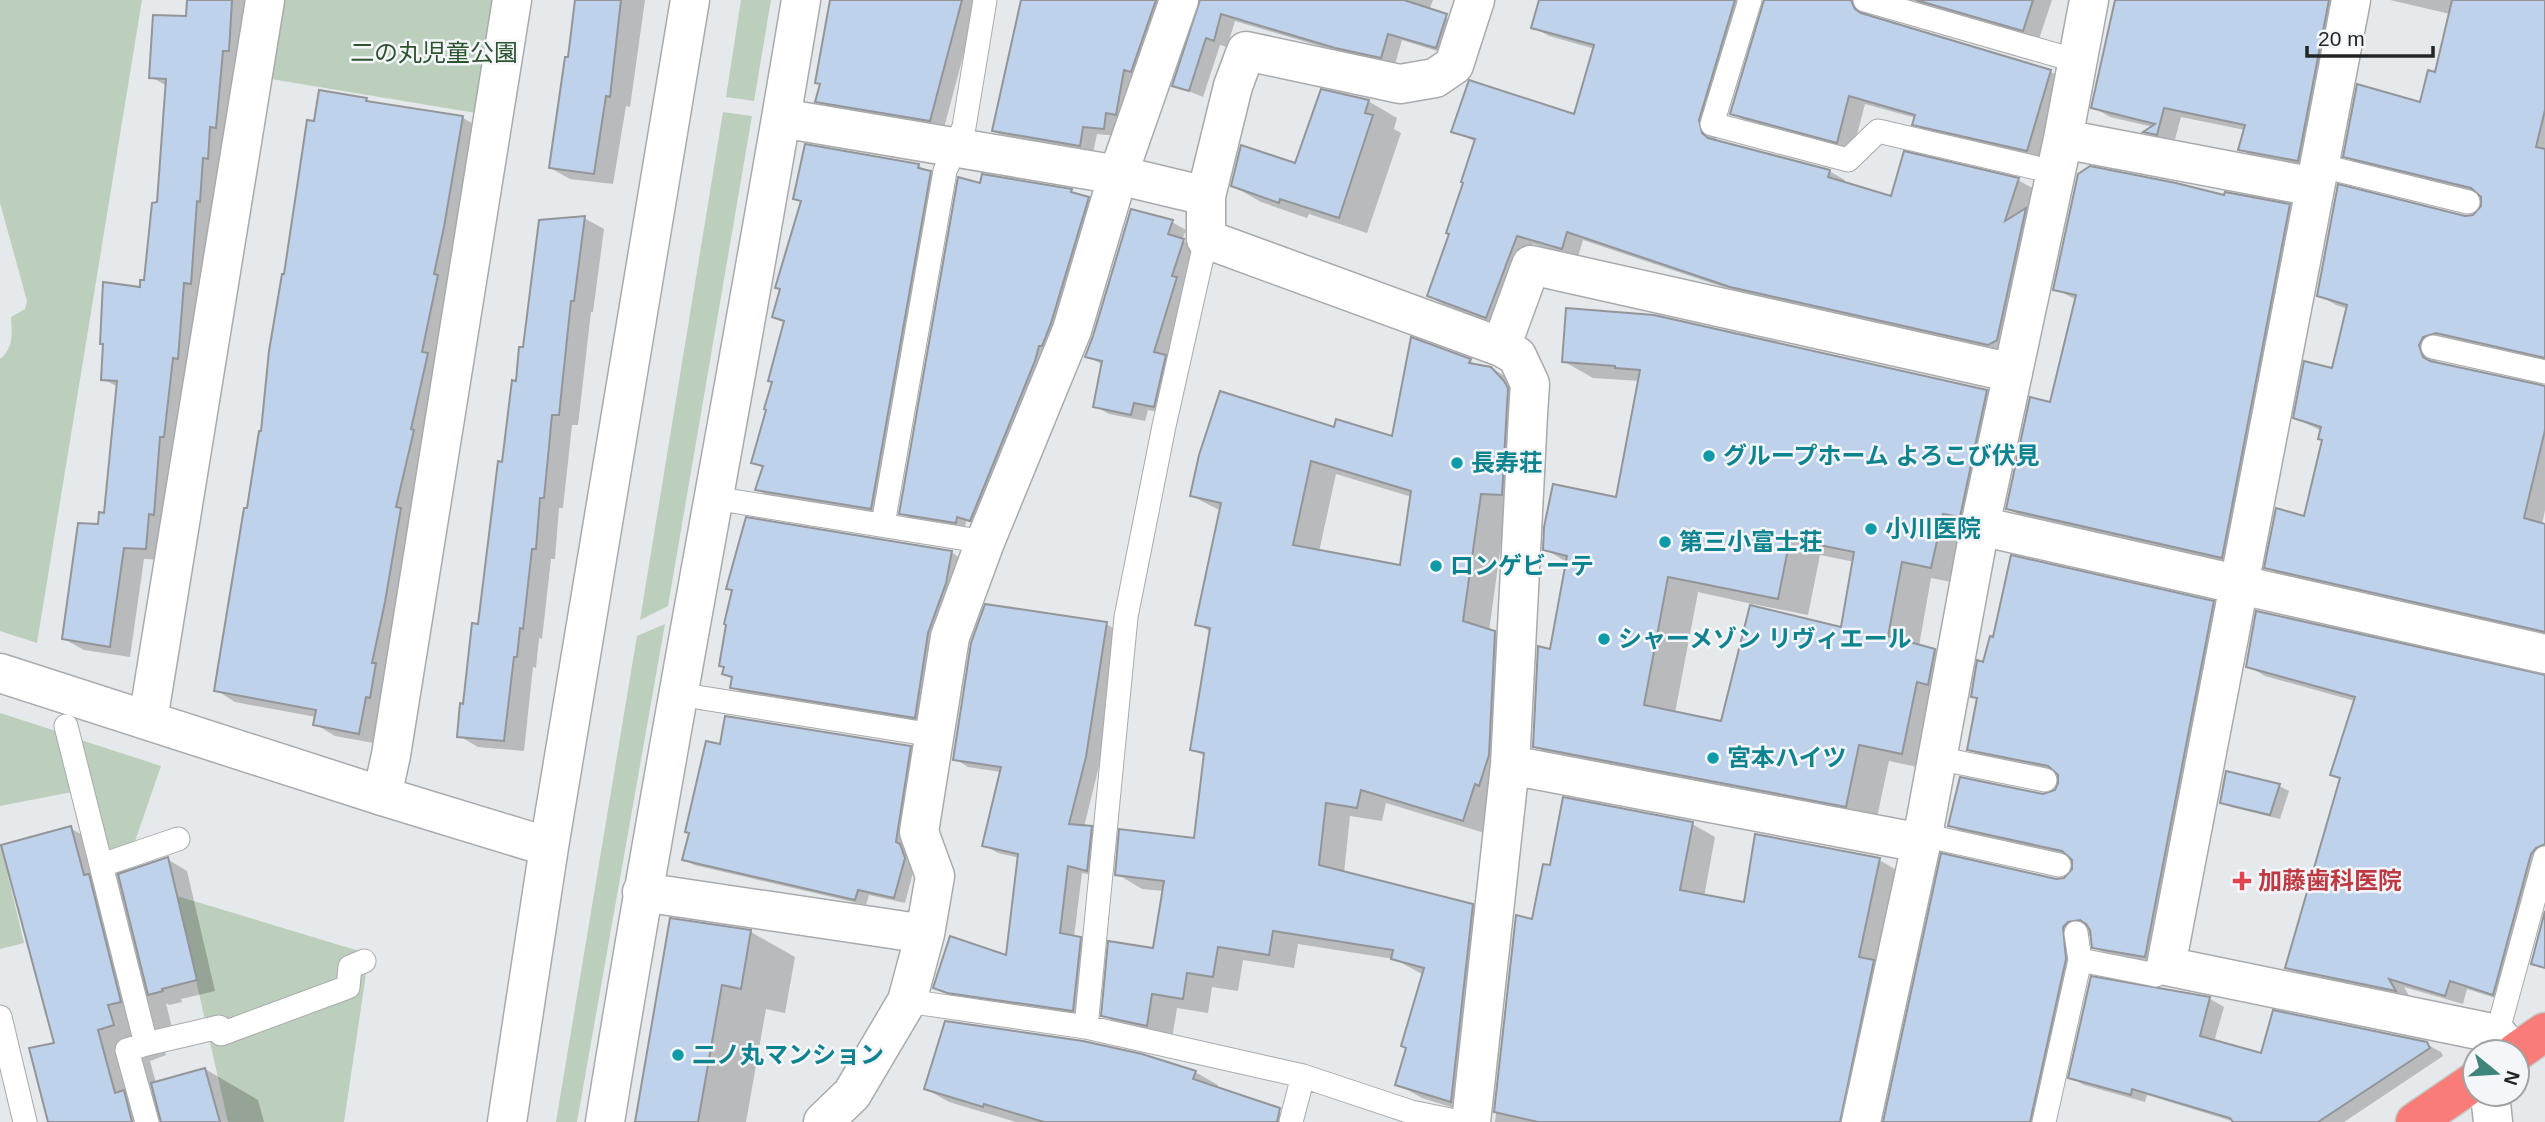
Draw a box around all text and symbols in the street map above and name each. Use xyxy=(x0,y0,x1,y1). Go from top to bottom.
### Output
scale bar xyxy=(2307,14,2433,58)
text: 20 m xyxy=(2318,27,2365,50)
park label: 二の丸児童公園 xyxy=(350,39,518,66)
place label: グループホーム よろこび伏見 xyxy=(1723,442,2040,469)
marker: グループホーム よろこび伏見 xyxy=(1701,448,1717,464)
place label: 長寿荘 xyxy=(1471,449,1543,476)
marker: 長寿荘 xyxy=(1449,455,1465,471)
place label: 小川医院 xyxy=(1885,515,1981,542)
marker: 小川医院 xyxy=(1863,521,1879,537)
place label: 第三小富士荘 xyxy=(1679,528,1823,555)
marker: 第三小富士荘 xyxy=(1657,534,1673,550)
place label: ロンゲビーテ xyxy=(1450,552,1594,579)
marker: ロンゲビーテ xyxy=(1428,558,1444,574)
place label: シャーメゾン リヴィエール xyxy=(1618,625,1912,652)
marker: シャーメゾン リヴィエール xyxy=(1596,631,1612,647)
place label: 宮本ハイツ xyxy=(1727,744,1847,771)
marker: 宮本ハイツ xyxy=(1705,750,1721,766)
place label: 加藤歯科医院 xyxy=(2258,867,2402,894)
marker: 加藤歯科医院 xyxy=(2232,871,2252,891)
north arrow xyxy=(2461,1038,2531,1108)
place label: 二ノ丸マンション xyxy=(692,1041,884,1068)
marker: 二ノ丸マンション xyxy=(670,1047,686,1063)
text: N xyxy=(2500,1068,2524,1088)

